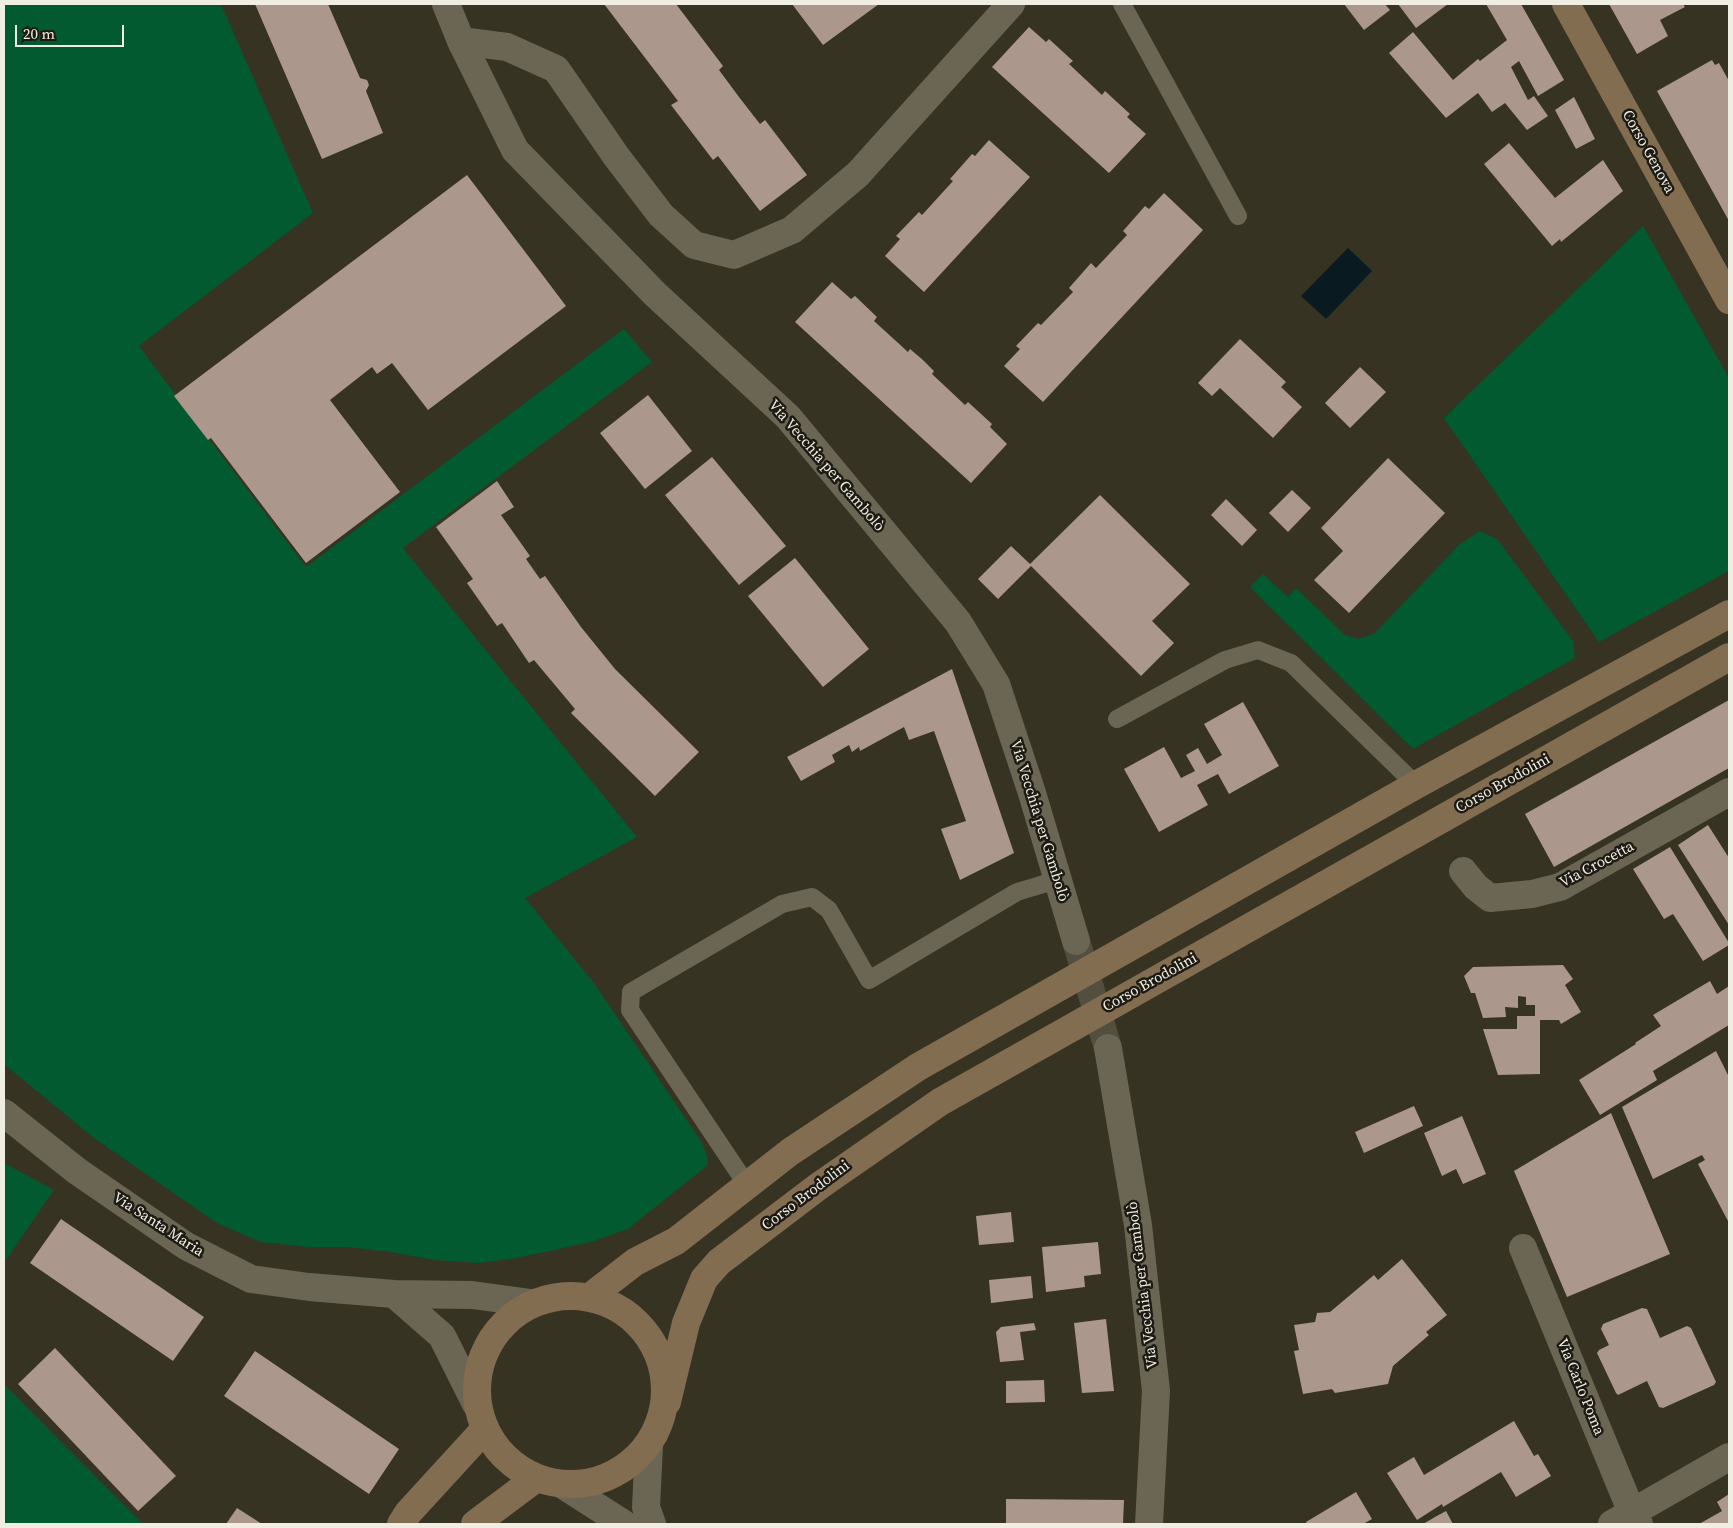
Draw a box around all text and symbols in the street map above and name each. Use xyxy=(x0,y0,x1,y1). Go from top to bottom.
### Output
scale bar xyxy=(18,15,126,47)
text: 20 m xyxy=(23,23,55,44)
street label: Corso Genova xyxy=(1618,107,1678,197)
street label: Via Vecchia per Gambolò xyxy=(764,397,888,535)
street label: Via Vecchia per Gambolò xyxy=(1006,738,1072,904)
street label: Corso Brodolini xyxy=(1453,751,1553,817)
street label: Via Crocetta xyxy=(1557,838,1637,892)
street label: Corso Brodolini xyxy=(1100,950,1200,1016)
street label: Corso Brodolini xyxy=(759,1157,853,1235)
street label: Via Santa Maria xyxy=(109,1189,207,1261)
street label: Via Vecchia per Gambolò xyxy=(1124,1201,1162,1369)
street label: Via Carlo Poma xyxy=(1552,1336,1608,1438)

